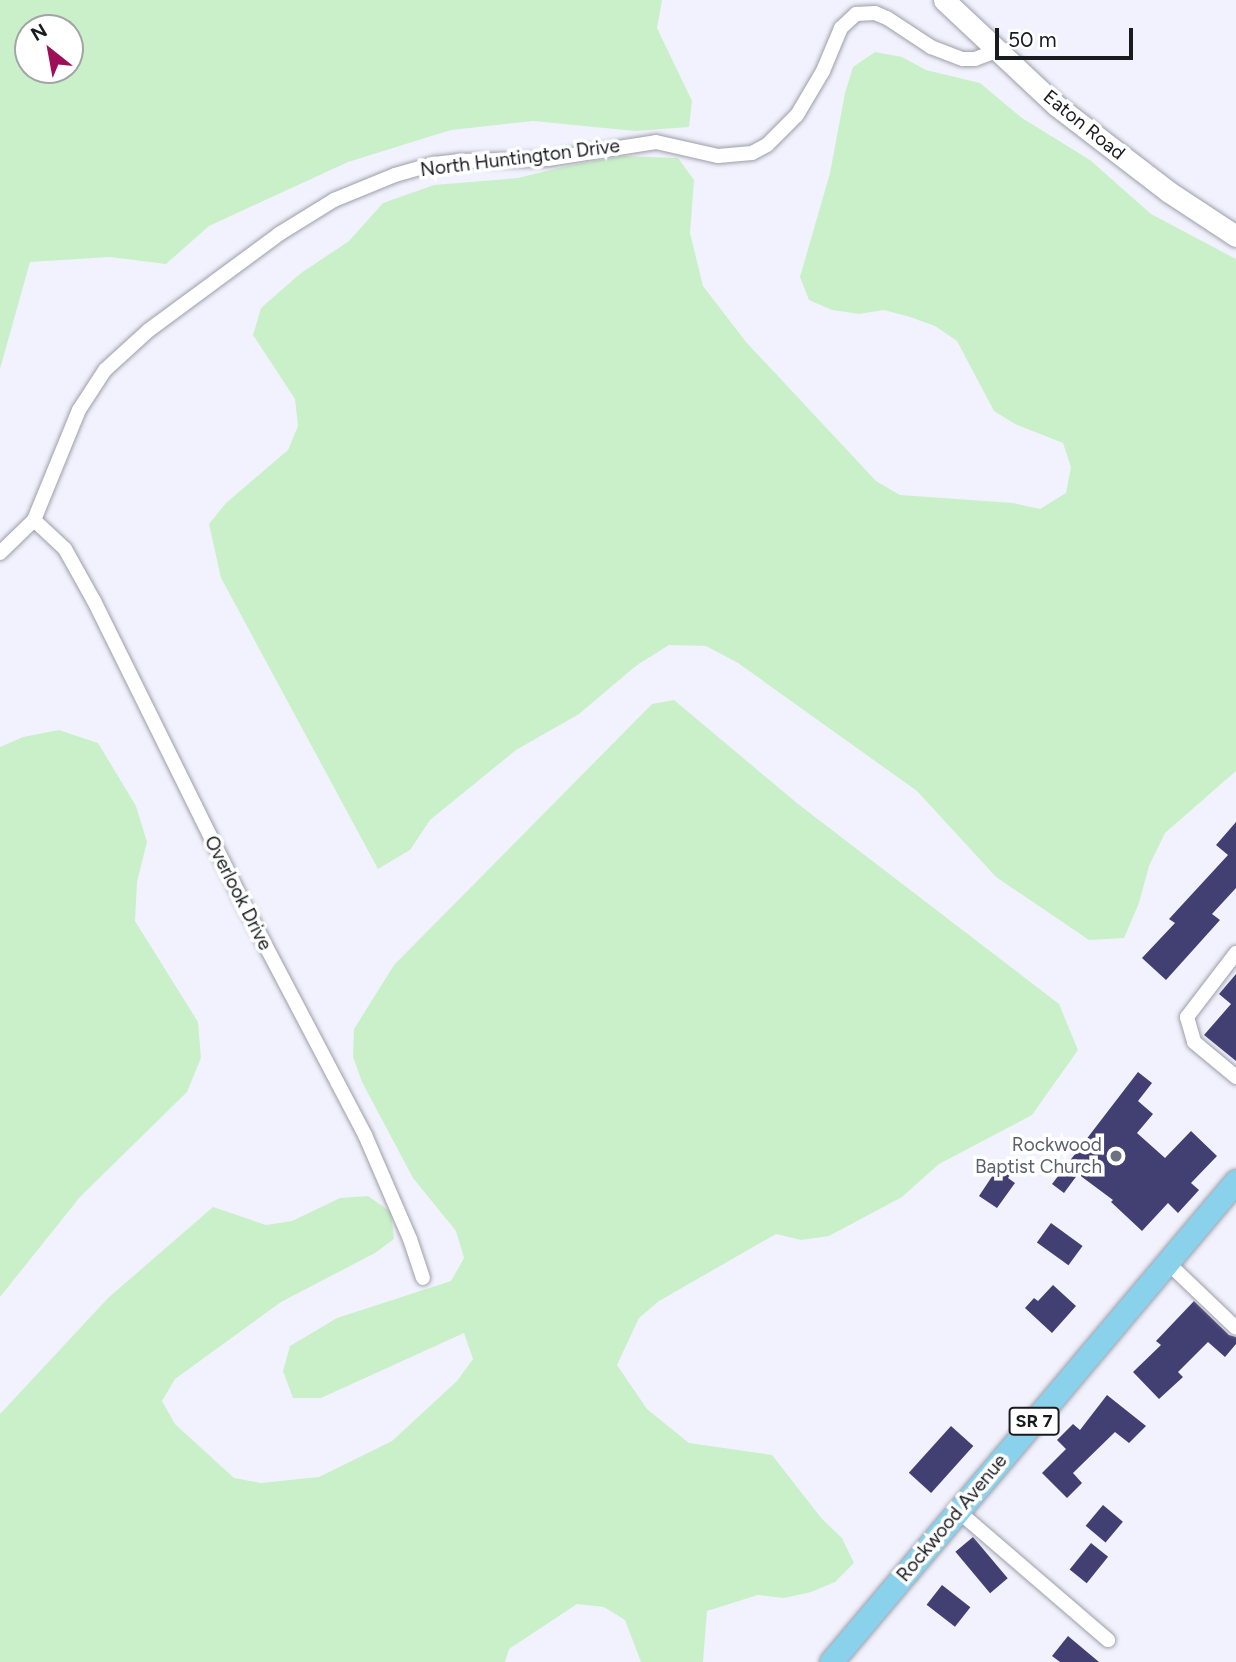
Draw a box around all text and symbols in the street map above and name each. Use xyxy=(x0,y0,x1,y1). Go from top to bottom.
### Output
north arrow xyxy=(14,14,84,84)
scale bar xyxy=(998,14,1136,58)
text: N xyxy=(27,19,51,46)
text: 50 m xyxy=(1008,27,1057,52)
street label: Eaton Road xyxy=(1039,85,1129,165)
street label: North Huntington Drive xyxy=(419,134,621,182)
street label: Overlook Drive xyxy=(199,832,277,954)
place label: Rockwood Baptist Church xyxy=(975,1134,1102,1178)
marker: Rockwood Baptist Church xyxy=(1108,1148,1124,1164)
road number: SR 7 xyxy=(1008,1406,1060,1436)
street label: Rockwood Avenue xyxy=(892,1450,1012,1586)

